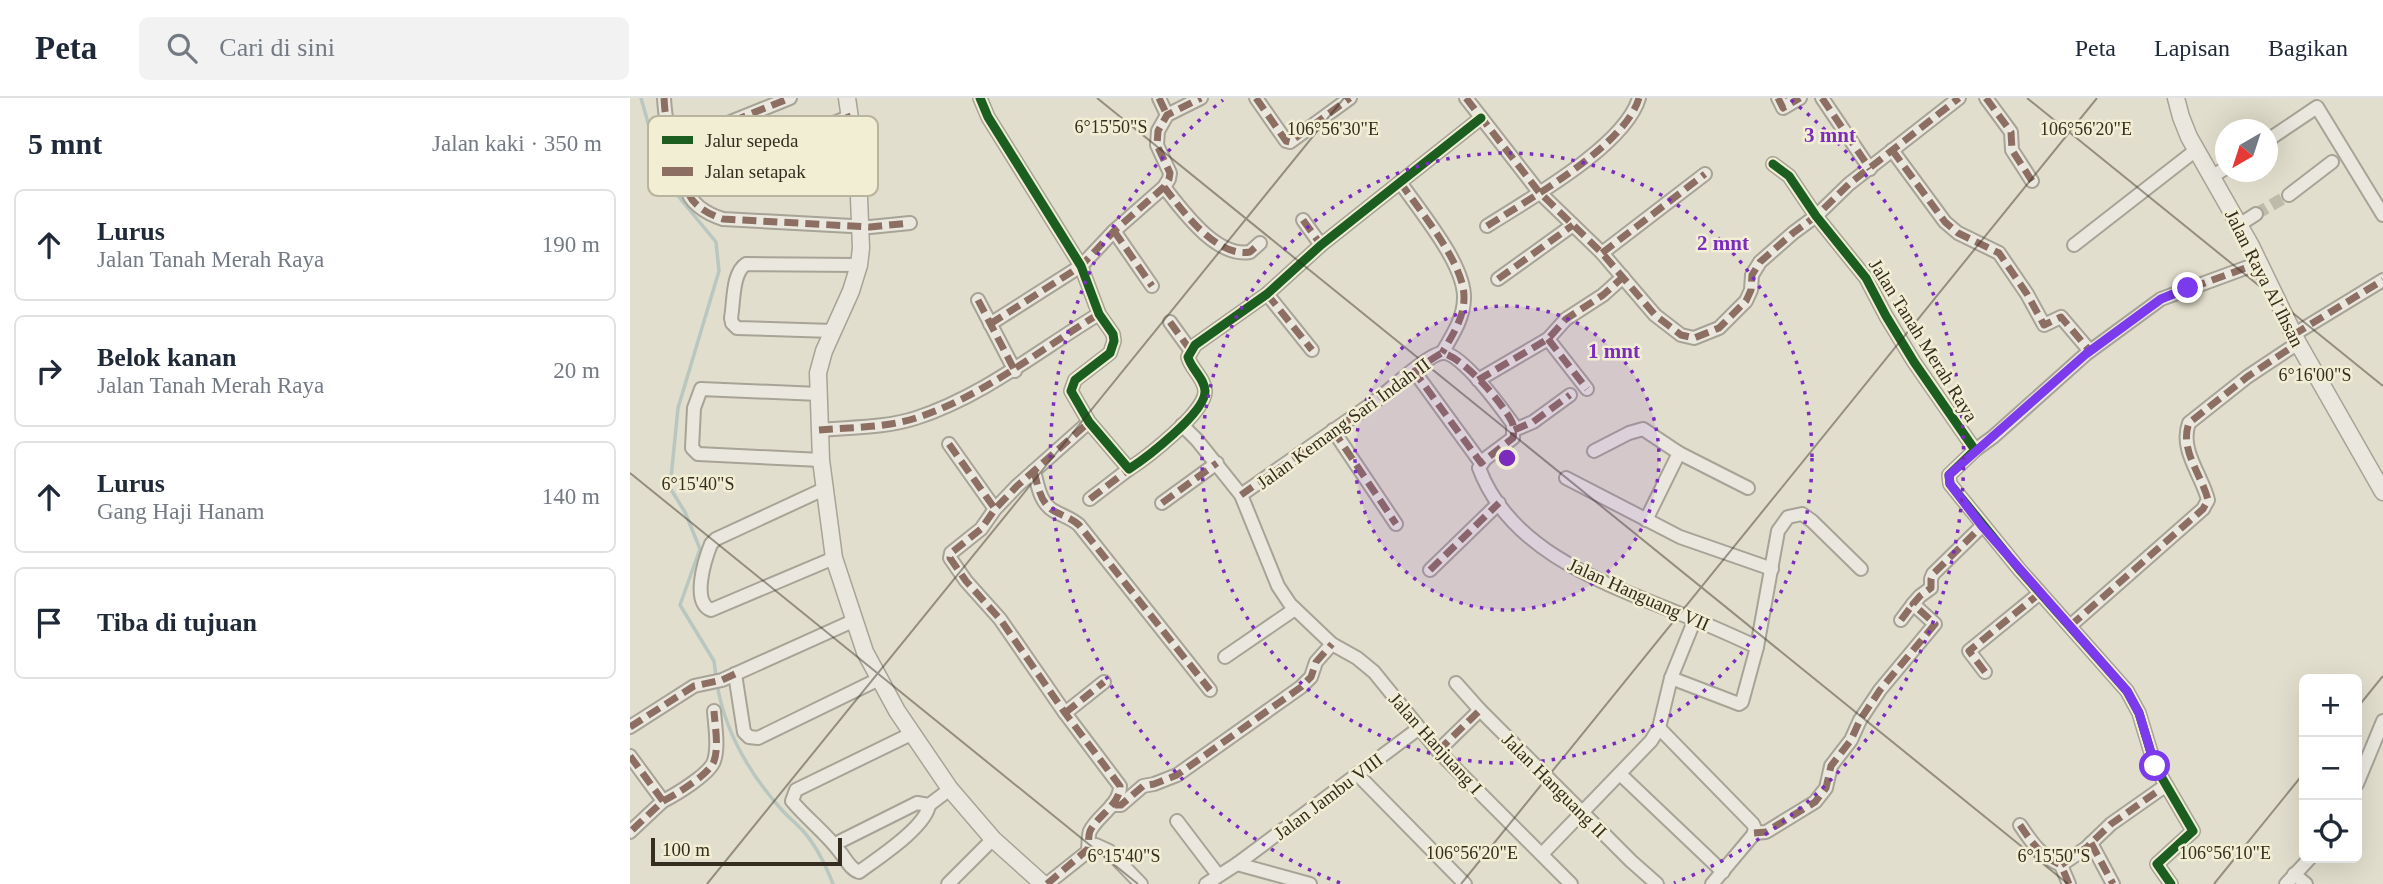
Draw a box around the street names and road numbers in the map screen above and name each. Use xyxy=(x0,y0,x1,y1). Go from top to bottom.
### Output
street label: Jalan Raya Al Ihsan xyxy=(2221,206,2309,351)
street label: Jalan Tanah Merah Raya xyxy=(1865,255,1983,426)
street label: Jalan Kemang Sari Indah II xyxy=(1253,354,1434,493)
street label: Jalan Hanguang VII xyxy=(1565,554,1713,635)
street label: Jalan Hanjuang I xyxy=(1385,688,1487,798)
street label: Jalan Hanguang II xyxy=(1498,729,1611,842)
street label: Jalan Jambu VIII xyxy=(1270,749,1387,844)

